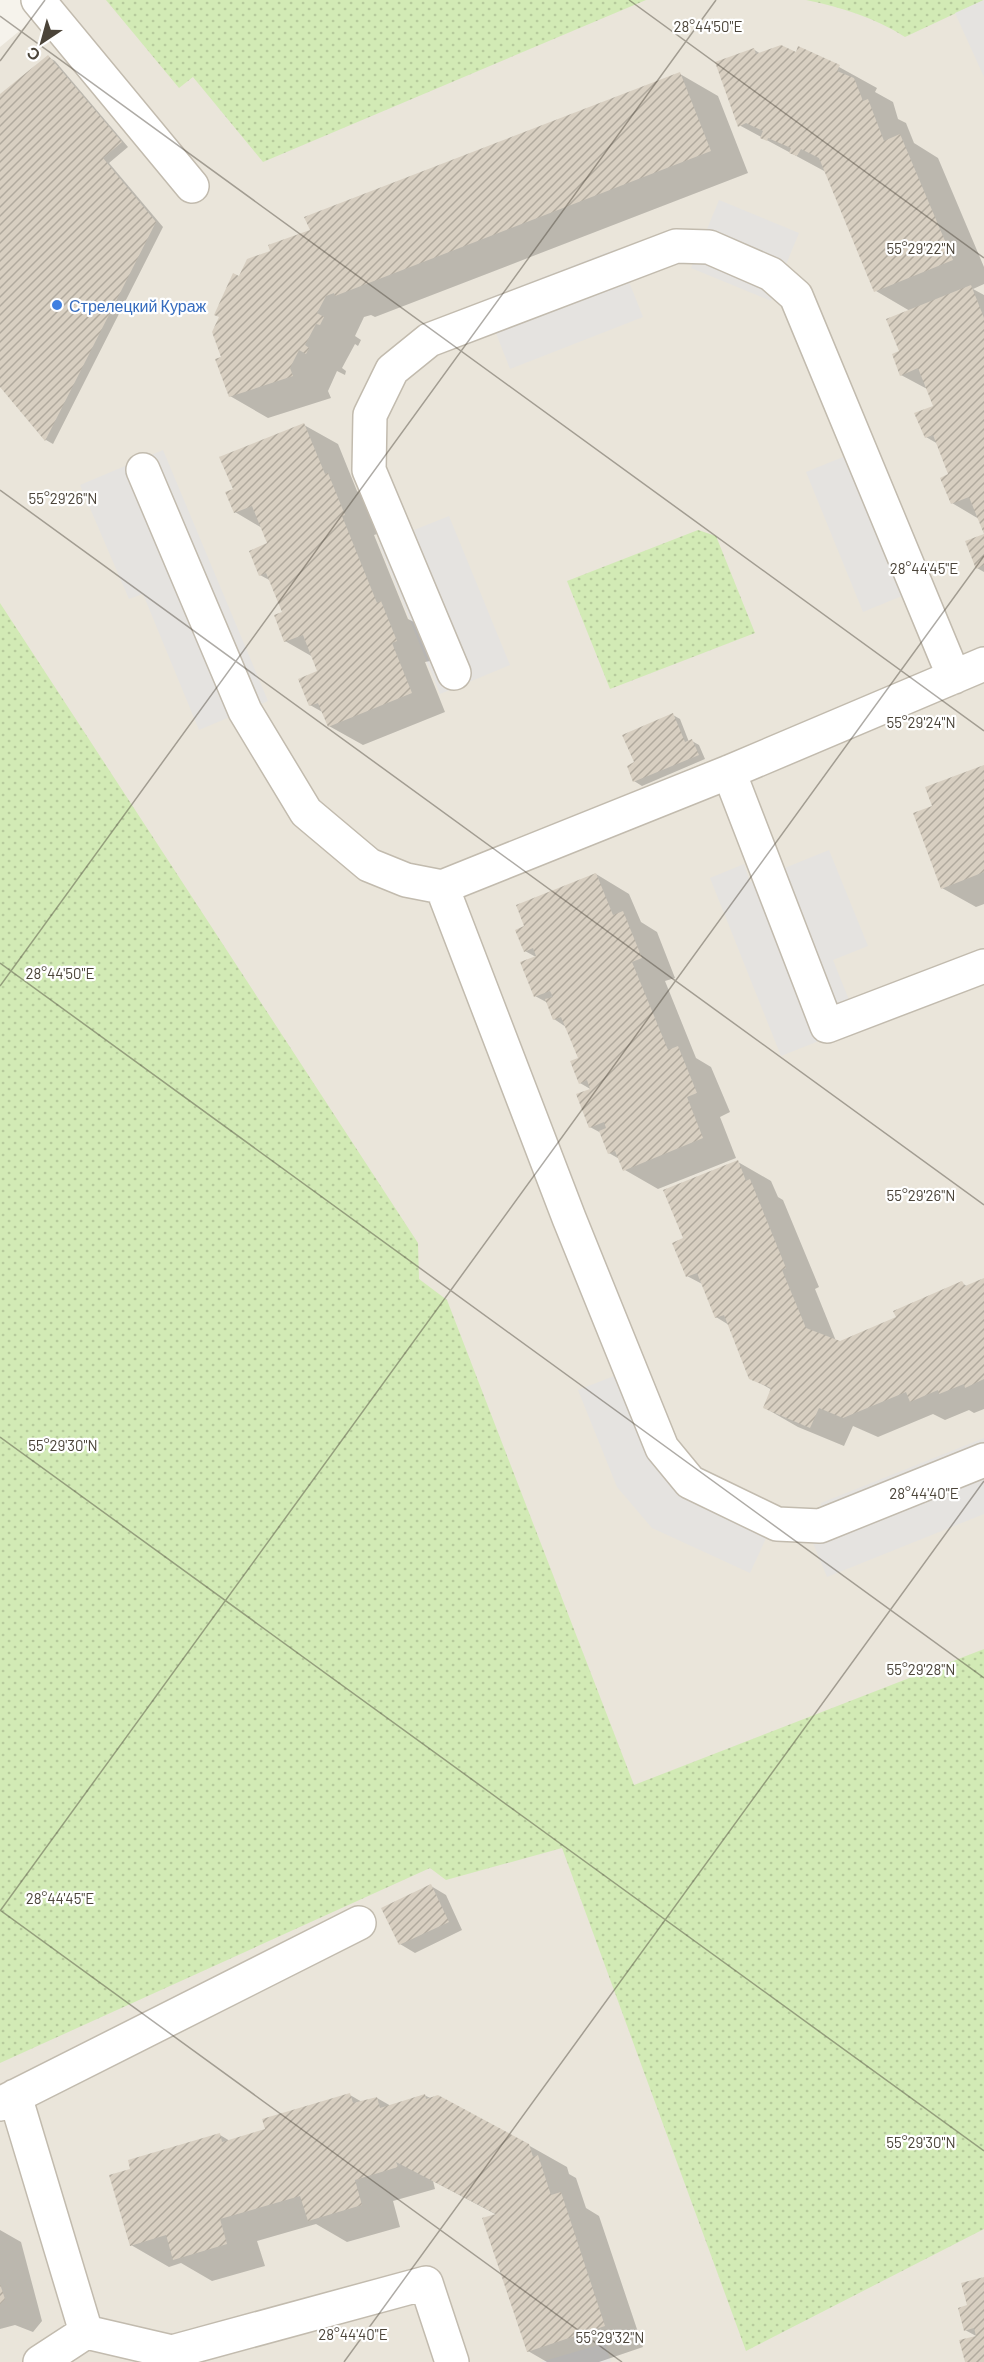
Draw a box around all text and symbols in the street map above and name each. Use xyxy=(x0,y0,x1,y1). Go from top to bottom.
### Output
north arrow xyxy=(12,12,72,72)
text: 28°44'50"E xyxy=(673,17,743,35)
text: С xyxy=(22,43,43,66)
text: 55°29'22"N xyxy=(886,239,956,257)
place label: Стрелецкий Кураж xyxy=(69,296,207,315)
marker: Стрелецкий Кураж xyxy=(50,298,64,312)
text: 55°29'26"N xyxy=(29,489,97,507)
text: 28°44'45"E xyxy=(890,559,958,577)
text: 55°29'24"N xyxy=(886,713,956,731)
text: 28°44'50"E xyxy=(25,964,95,982)
text: 55°29'26"N xyxy=(887,1186,955,1204)
text: 55°29'30"N xyxy=(28,1436,98,1454)
text: 28°44'40"E xyxy=(889,1484,959,1502)
text: 55°29'28"N xyxy=(887,1660,955,1678)
text: 28°44'45"E xyxy=(26,1889,94,1907)
text: 55°29'30"N xyxy=(886,2133,956,2151)
text: 28°44'40"E xyxy=(318,2325,388,2343)
text: 55°29'32"N xyxy=(576,2328,644,2346)

